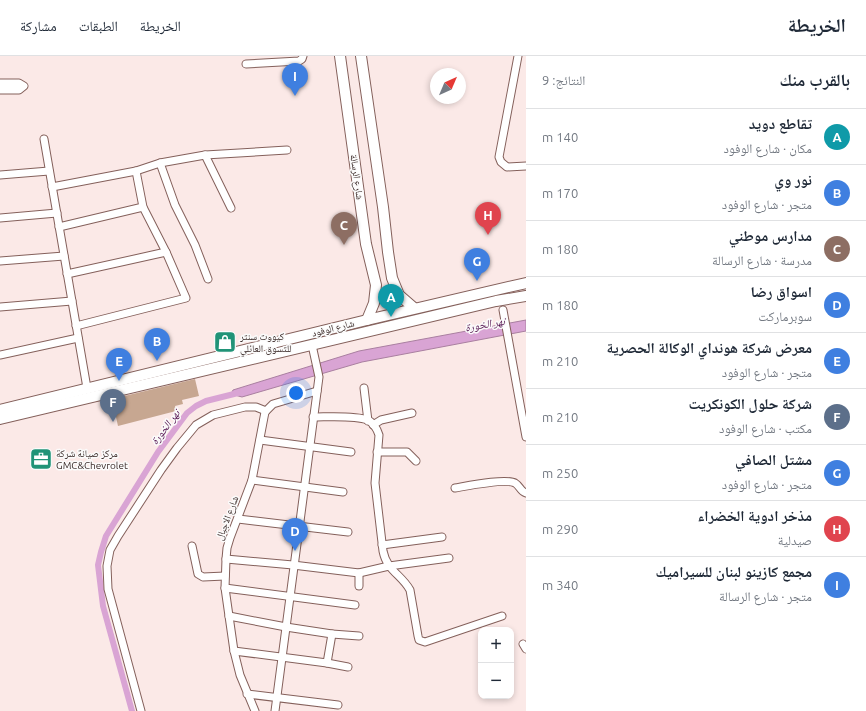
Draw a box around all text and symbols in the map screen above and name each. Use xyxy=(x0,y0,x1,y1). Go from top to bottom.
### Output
text: الخريطة xyxy=(788,14,846,36)
text: مشاركة xyxy=(20,18,57,34)
text: الطبقات xyxy=(79,18,118,34)
text: الخريطة xyxy=(140,18,181,34)
pin: I xyxy=(282,63,308,96)
north arrow xyxy=(430,68,466,104)
text: بالقرب منك xyxy=(780,70,850,89)
text: النتائج: 9 xyxy=(542,73,585,87)
text: تقاطع دويد xyxy=(749,115,812,132)
text: 140 m xyxy=(542,130,578,144)
text: A xyxy=(832,130,842,144)
text: مكان · شارع الوفود xyxy=(723,141,812,155)
street label: شارع الرسالة xyxy=(347,154,366,201)
text: نور وي xyxy=(774,171,812,188)
text: 170 m xyxy=(542,186,578,200)
text: B xyxy=(833,186,841,200)
text: متجر · شارع الوفود xyxy=(722,197,812,211)
pin: H xyxy=(475,202,501,235)
pin: C xyxy=(331,212,357,245)
text: مدارس موطني xyxy=(729,227,812,244)
text: 180 m xyxy=(542,242,578,256)
text: C xyxy=(833,242,841,256)
pin: G xyxy=(464,248,490,281)
text: مدرسة · شارع الرسالة xyxy=(712,253,812,267)
text: اسواق رضا xyxy=(750,283,812,300)
pin: A xyxy=(378,284,404,317)
text: 180 m xyxy=(542,298,578,312)
text: D xyxy=(832,298,842,312)
text: سوبرماركت xyxy=(758,309,812,323)
water label: نهر الخورة xyxy=(464,314,508,334)
street label: شارع الوفود xyxy=(311,317,356,340)
pin: B xyxy=(144,328,170,361)
shop icon: كيووت سنتر للتسوق العائلي xyxy=(212,329,238,355)
place label: كيووت سنتر للتسوق العائلي xyxy=(239,331,291,356)
text: معرض شركة هونداي الوكالة الحصرية xyxy=(607,339,812,356)
pin: E xyxy=(106,348,132,381)
text: 210 m xyxy=(542,354,578,368)
text: E xyxy=(833,354,841,368)
text: متجر · شارع الوفود xyxy=(722,365,812,379)
your location xyxy=(286,383,306,403)
pin: F xyxy=(100,389,126,422)
text: شركة حلول الكونكريت xyxy=(689,395,812,412)
water label: نهر الخورة xyxy=(148,406,184,447)
text: 210 m xyxy=(542,410,578,424)
text: F xyxy=(833,410,841,424)
text: مكتب · شارع الوفود xyxy=(719,421,812,435)
office icon: مركز صيانة شركة GMC&Chevrolet xyxy=(28,446,54,472)
place label: مركز صيانة شركة GMC&Chevrolet xyxy=(56,448,128,471)
text: مشتل الصافي xyxy=(735,451,812,468)
text: 250 m xyxy=(542,466,578,480)
text: G xyxy=(833,466,842,480)
text: متجر · شارع الوفود xyxy=(722,477,812,491)
street label: شارع الاجبال xyxy=(214,494,242,542)
text: مذخر ادوية الخضراء xyxy=(697,507,812,524)
pin: D xyxy=(282,518,308,551)
text: 290 m xyxy=(542,522,578,536)
text: H xyxy=(832,522,842,536)
text: صيدلية xyxy=(778,533,812,547)
text: مجمع كازينو لبنان للسيراميك xyxy=(656,563,812,580)
text: 340 m xyxy=(542,578,578,592)
text: I xyxy=(835,578,839,592)
text: متجر · شارع الرسالة xyxy=(719,589,812,603)
map controls xyxy=(478,627,514,699)
button: + xyxy=(478,627,514,663)
button: − xyxy=(478,663,514,699)

